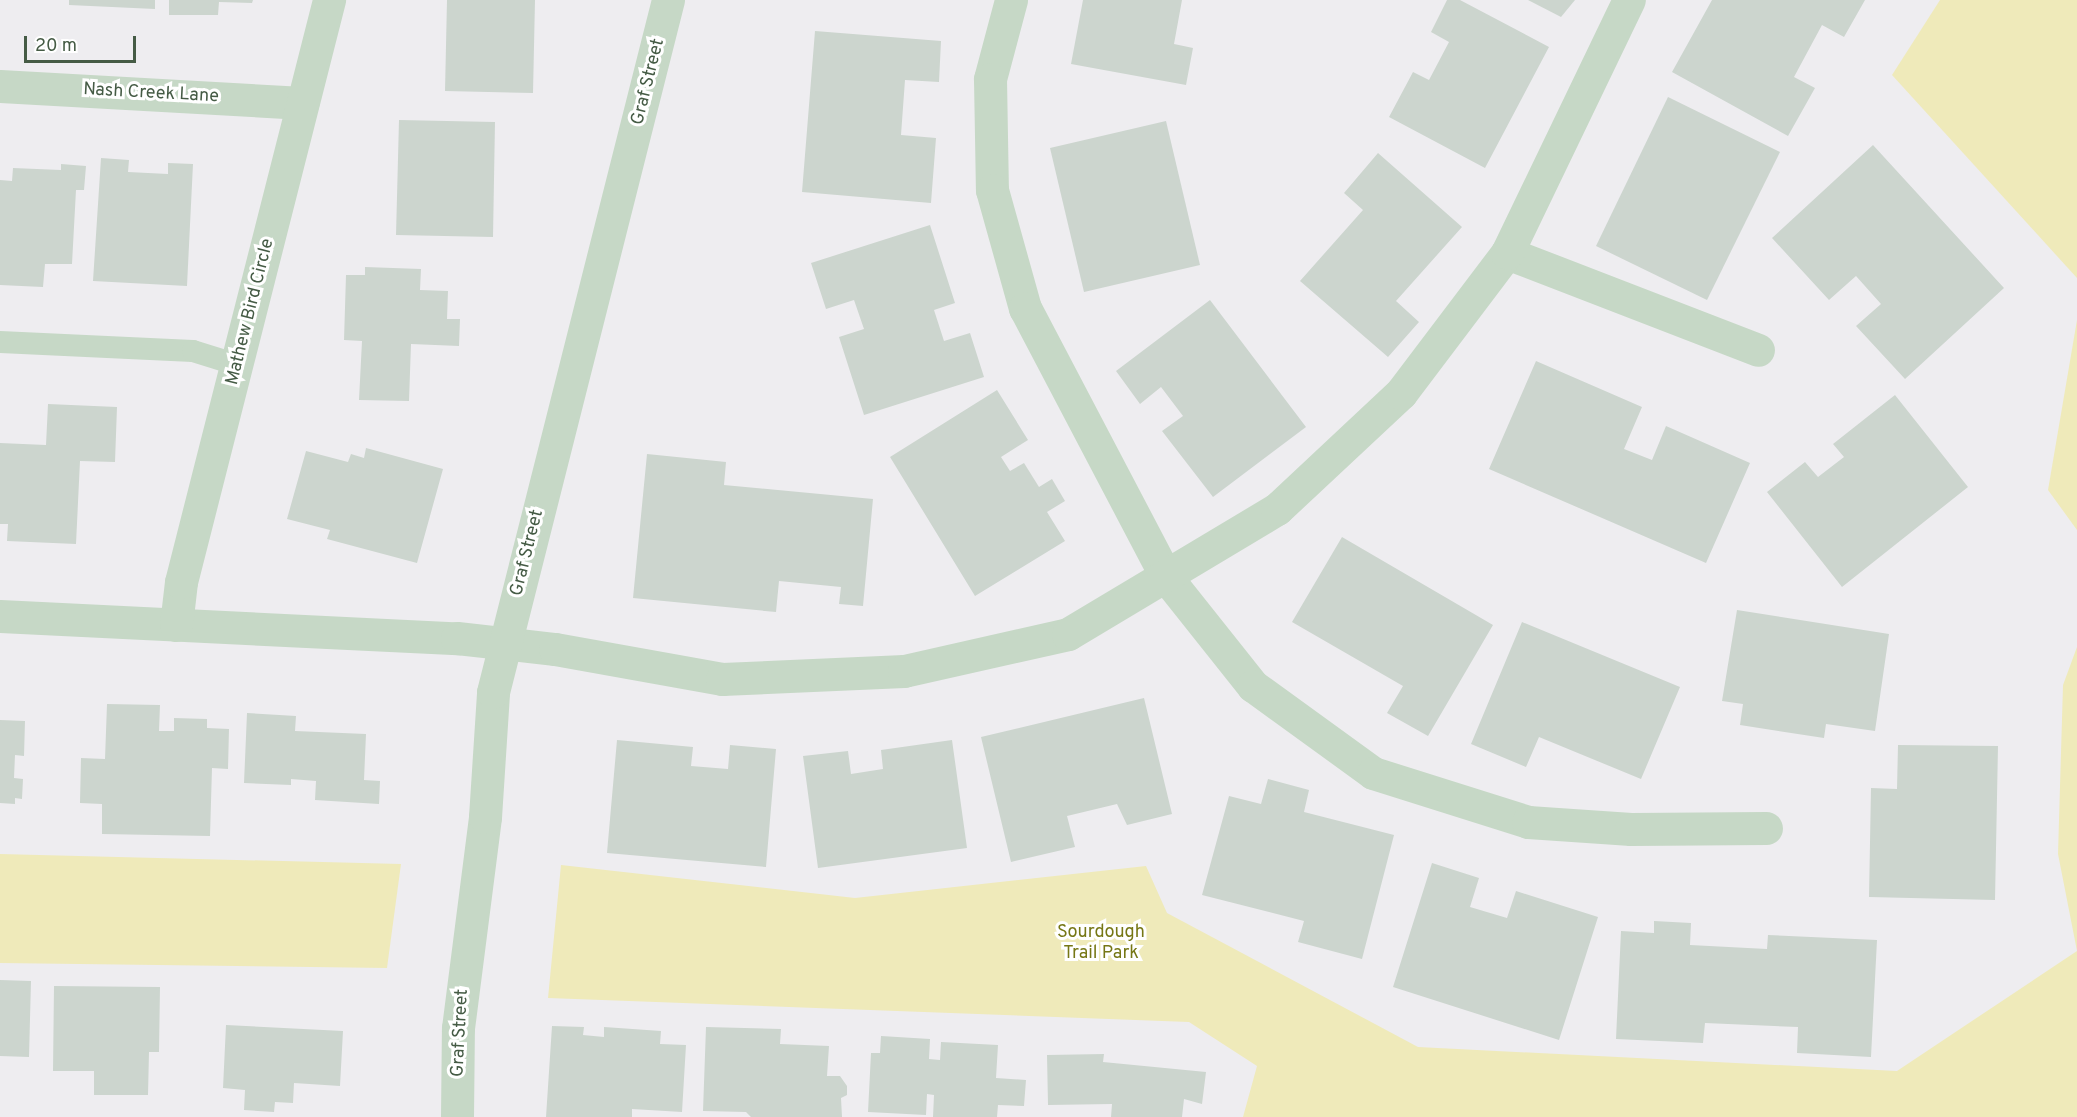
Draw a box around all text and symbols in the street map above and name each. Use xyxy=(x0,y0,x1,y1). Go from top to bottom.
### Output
scale bar xyxy=(27,24,140,62)
text: 20 m xyxy=(35,35,77,58)
street label: Graf Street xyxy=(628,37,670,127)
street label: Nash Creek Lane xyxy=(83,80,219,108)
street label: Mathew Bird Circle xyxy=(222,237,280,387)
street label: Graf Street xyxy=(507,508,549,598)
park label: Sourdough Trail Park xyxy=(1057,923,1145,966)
street label: Graf Street xyxy=(448,988,474,1078)

